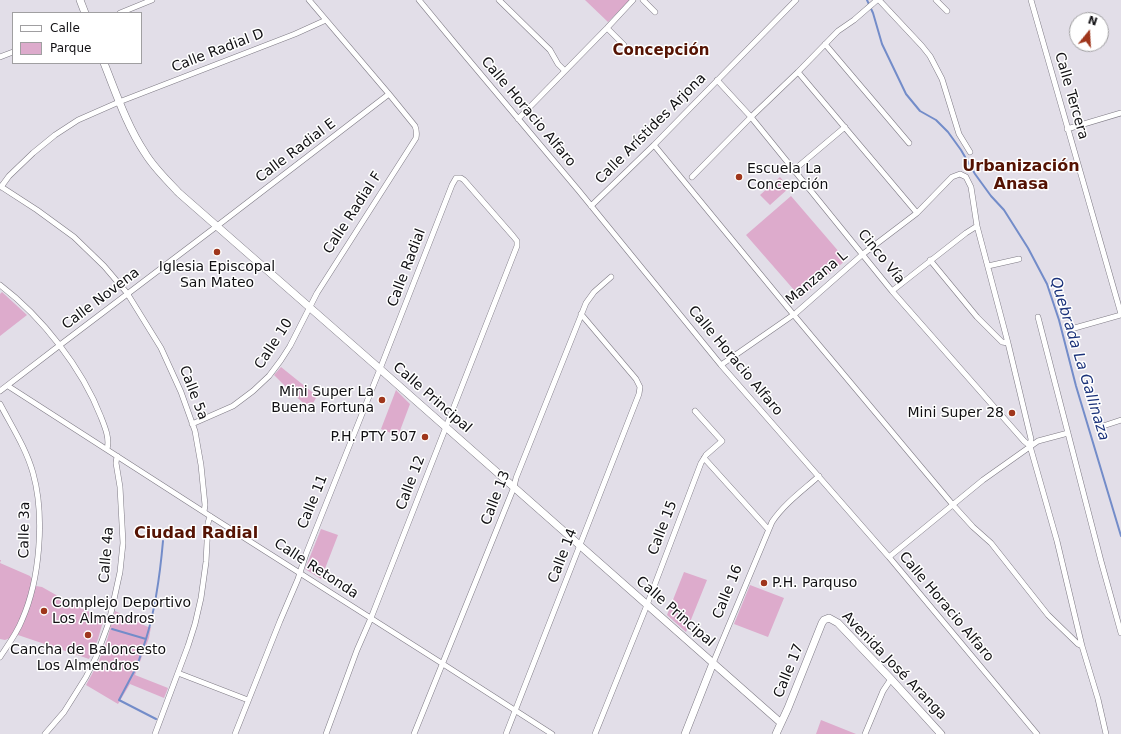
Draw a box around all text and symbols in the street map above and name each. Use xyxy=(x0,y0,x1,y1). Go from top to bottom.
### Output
legend xyxy=(12,12,142,64)
north arrow xyxy=(1069,12,1109,52)
text: N xyxy=(1086,13,1099,29)
text: Calle xyxy=(50,21,80,35)
street label: Calle Radial D xyxy=(169,26,267,76)
text: Parque xyxy=(50,41,91,55)
district label: Concepción xyxy=(613,42,709,60)
street label: Calle Tercera xyxy=(1051,50,1091,142)
street label: Calle Horacio Alfaro xyxy=(477,54,579,170)
street label: Calle Arístides Arjona xyxy=(592,70,710,188)
street label: Calle Radial E xyxy=(253,115,339,187)
district label: Urbanización Anasa xyxy=(962,157,1080,195)
place label: Escuela La Concepción xyxy=(747,161,828,194)
street label: Calle Radial F xyxy=(320,169,386,257)
marker: Escuela La Concepción xyxy=(734,172,744,182)
street label: Cinco Vía xyxy=(854,226,908,288)
street label: Calle Radial xyxy=(384,227,430,309)
marker: Iglesia Episcopal San Mateo xyxy=(212,247,222,257)
street label: Manzana L xyxy=(783,247,851,309)
place label: Iglesia Episcopal San Mateo xyxy=(159,259,275,292)
street label: Calle Novena xyxy=(59,264,143,334)
water label: Quebrada La Gallinaza xyxy=(1045,275,1113,443)
street label: Calle Horacio Alfaro xyxy=(684,303,786,419)
street label: Calle 10 xyxy=(251,316,297,372)
street label: Calle Principal xyxy=(389,359,475,437)
street label: Calle 5a xyxy=(175,364,211,422)
place label: Mini Super La Buena Fortuna xyxy=(271,384,374,416)
marker: Mini Super La Buena Fortuna xyxy=(377,395,387,405)
place label: Mini Super 28 xyxy=(908,405,1004,421)
marker: Mini Super 28 xyxy=(1007,408,1017,418)
place label: P.H. PTY 507 xyxy=(330,429,417,445)
marker: P.H. PTY 507 xyxy=(420,432,430,442)
street label: Calle 12 xyxy=(393,453,429,513)
street label: Calle 13 xyxy=(478,468,514,528)
street label: Calle 11 xyxy=(295,472,331,532)
street label: Calle 15 xyxy=(645,498,681,558)
street label: Calle 3a xyxy=(16,502,34,558)
district label: Ciudad Radial xyxy=(134,524,258,544)
street label: Calle 4a xyxy=(96,526,118,584)
street label: Calle 14 xyxy=(545,526,581,586)
street label: Calle Retonda xyxy=(271,535,361,603)
street label: Calle Horacio Alfaro xyxy=(895,549,997,665)
street label: Calle 16 xyxy=(710,562,746,622)
street label: Calle Principal xyxy=(632,573,718,651)
place label: P.H. Parquso xyxy=(772,575,857,591)
marker: P.H. Parquso xyxy=(759,578,769,588)
place label: Complejo Deportivo Los Almendros xyxy=(52,595,191,628)
marker: Complejo Deportivo Los Almendros xyxy=(39,606,49,616)
street label: Avenida José Aranga xyxy=(838,609,950,723)
marker: Cancha de Baloncesto Los Almendros xyxy=(83,630,93,640)
street label: Calle 17 xyxy=(771,641,807,701)
place label: Cancha de Baloncesto Los Almendros xyxy=(10,642,166,674)

